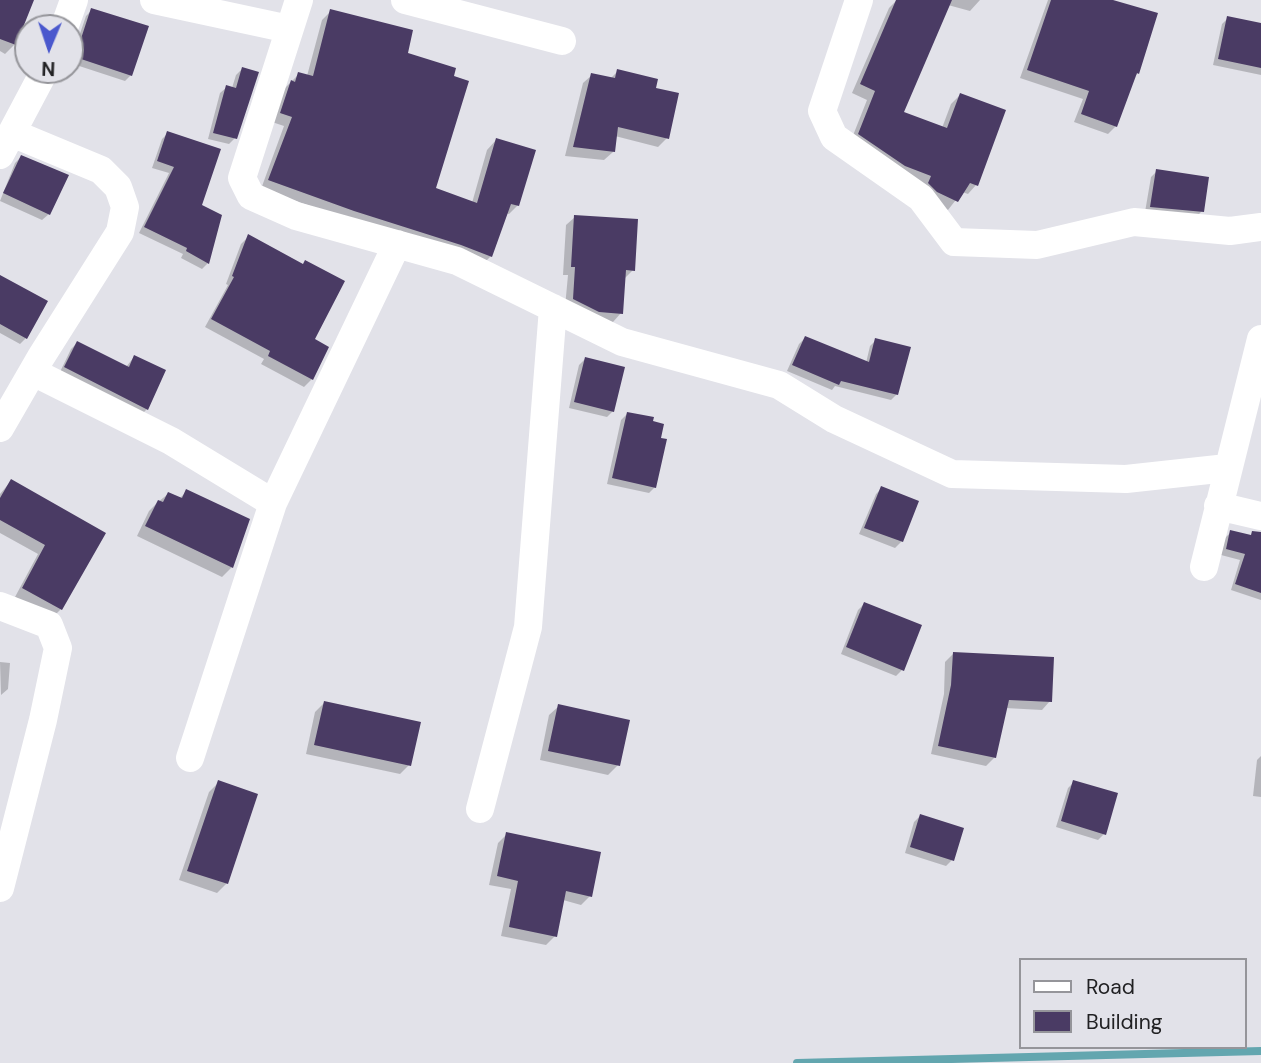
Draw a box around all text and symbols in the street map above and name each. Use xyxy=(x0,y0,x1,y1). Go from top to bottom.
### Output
north arrow xyxy=(14,14,84,84)
text: N xyxy=(41,56,56,81)
legend xyxy=(1020,958,1247,1049)
text: Road xyxy=(1086,973,1135,1001)
text: Building xyxy=(1086,1008,1162,1036)

